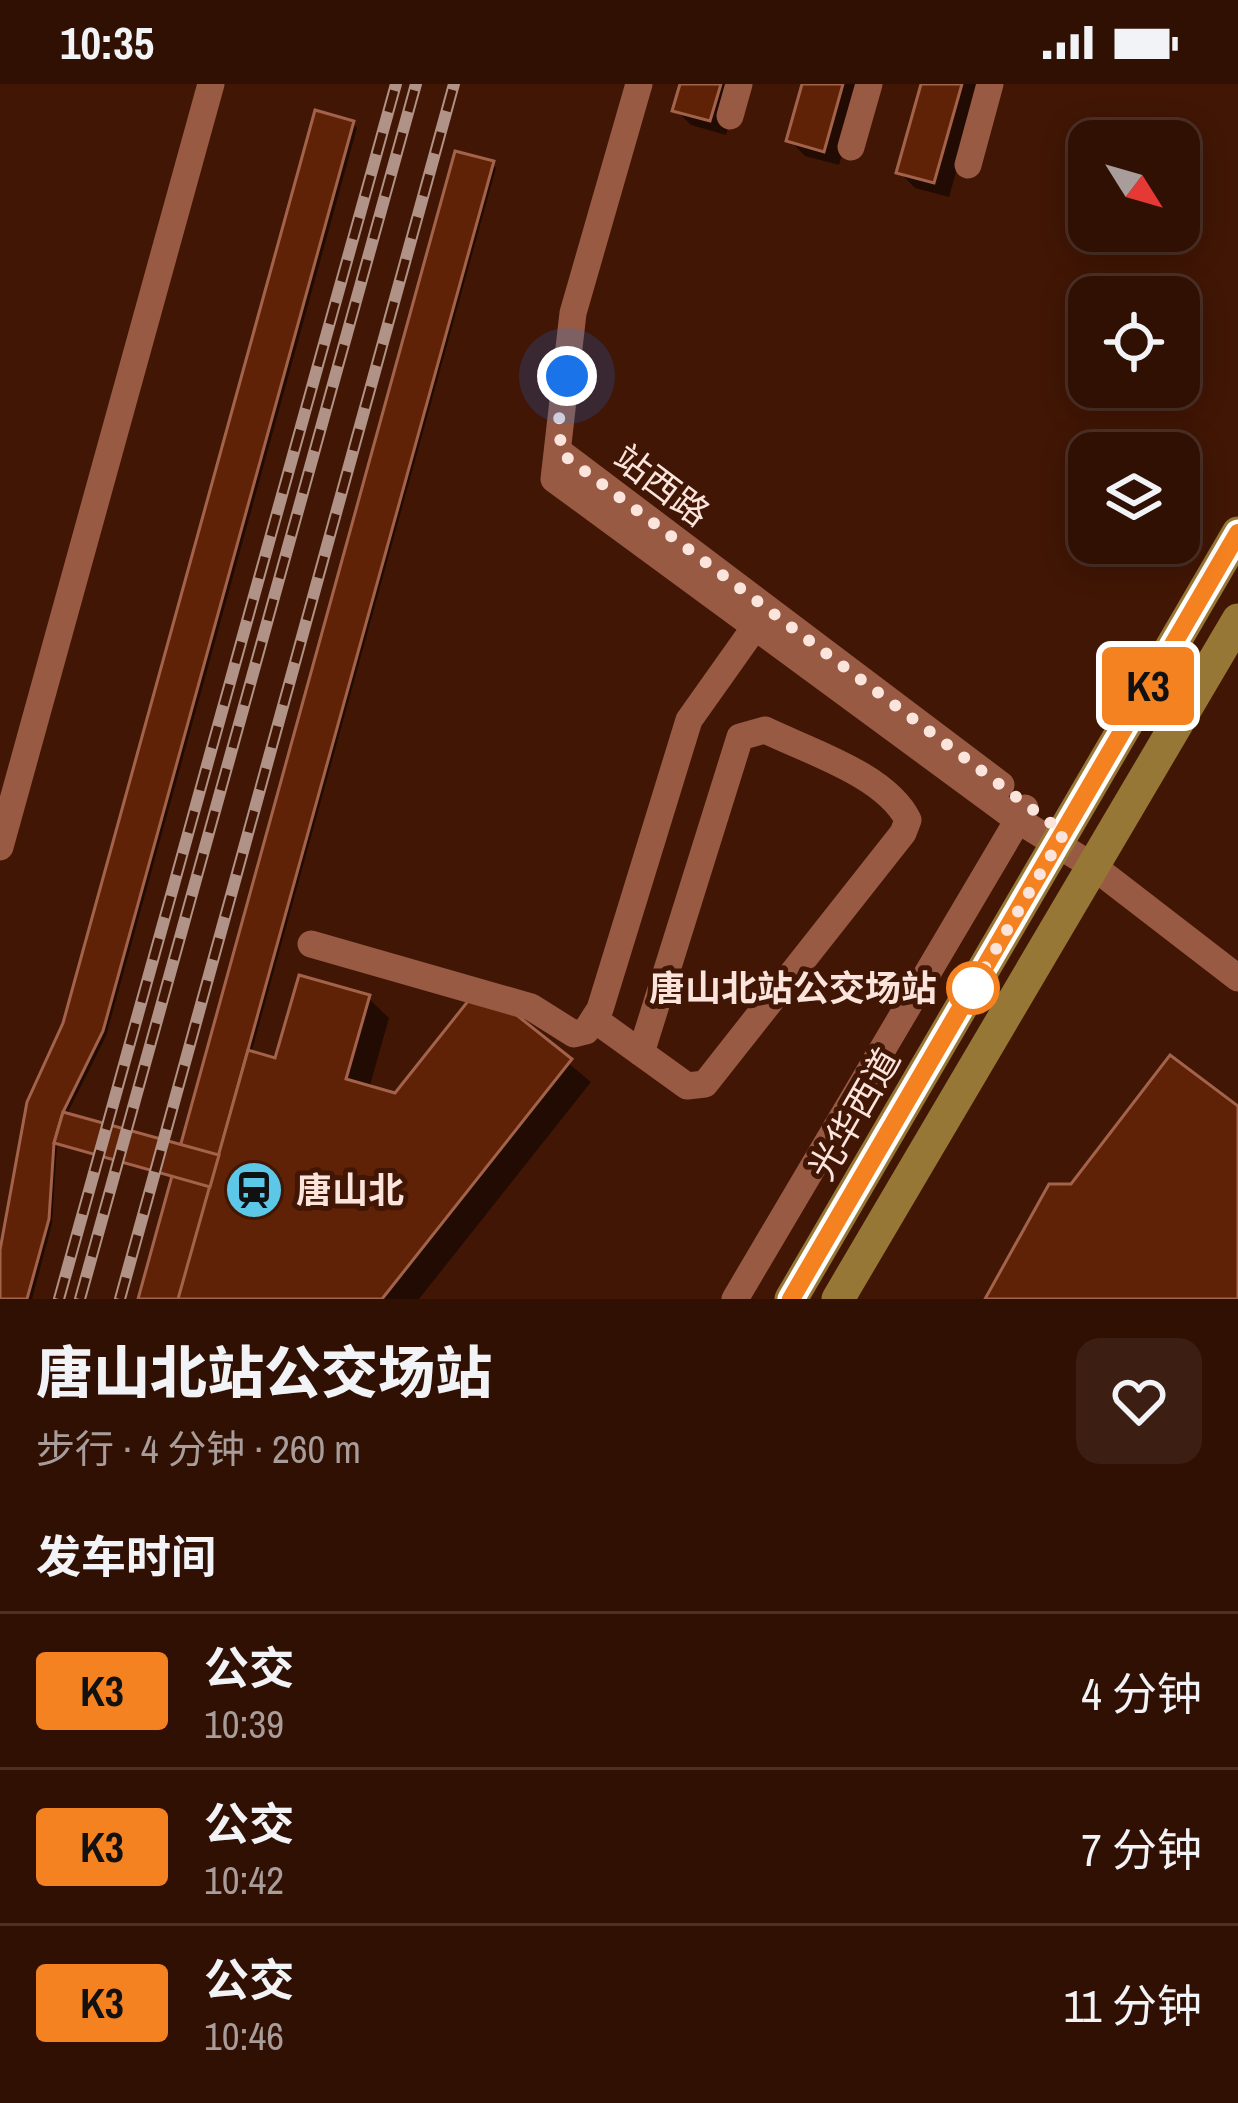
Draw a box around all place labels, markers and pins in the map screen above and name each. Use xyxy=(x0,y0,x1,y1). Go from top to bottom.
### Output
marker: 唐山北站公交场站 xyxy=(948,963,998,1013)
place label: 唐山北站公交场站 xyxy=(649,964,937,1012)
station icon: 唐山北 xyxy=(223,1159,285,1221)
place label: 唐山北 xyxy=(296,1166,404,1214)

